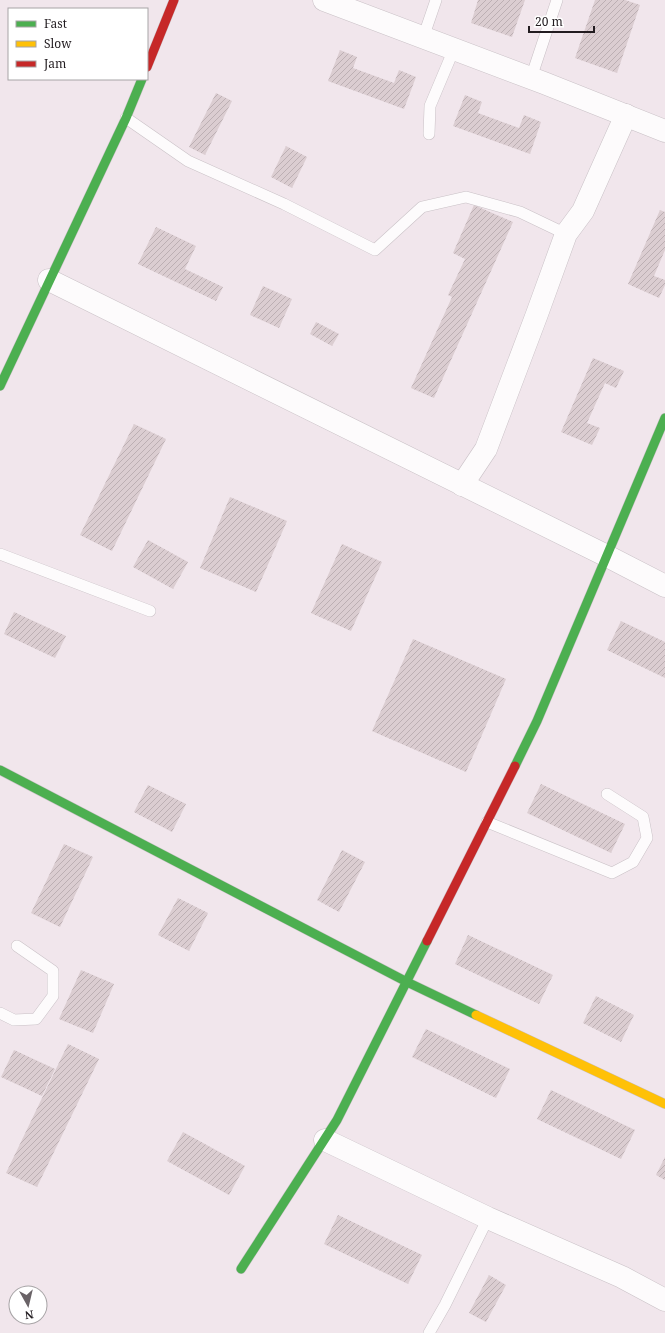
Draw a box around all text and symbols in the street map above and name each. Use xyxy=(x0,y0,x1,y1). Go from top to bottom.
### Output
legend xyxy=(8,8,148,80)
scale bar xyxy=(529,8,594,34)
text: 20 m xyxy=(535,13,563,30)
text: Fast xyxy=(44,15,67,32)
text: Slow xyxy=(44,35,72,52)
text: Jam xyxy=(43,55,66,72)
north arrow xyxy=(8,1285,48,1325)
text: N xyxy=(24,1307,35,1323)

